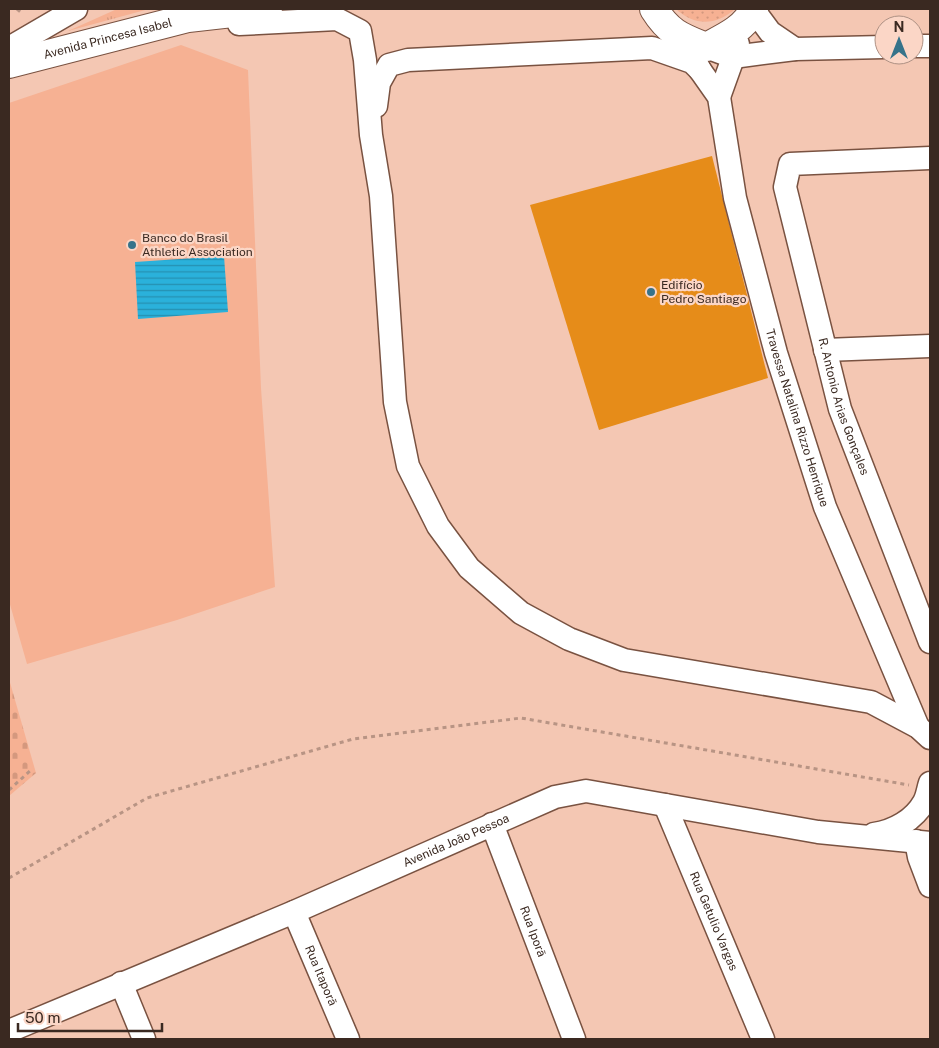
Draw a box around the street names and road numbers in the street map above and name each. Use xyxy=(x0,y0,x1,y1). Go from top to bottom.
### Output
street label: Avenida Princesa Isabel xyxy=(42,15,174,62)
street label: Travessa Natalina Rizzo Henrique xyxy=(763,327,832,509)
street label: R. Antonio Arias Gonçales xyxy=(816,336,872,477)
street label: Avenida João Pessoa xyxy=(401,811,511,870)
street label: Rua Getulio Vargas xyxy=(687,870,741,973)
street label: Rua Iporã xyxy=(517,904,549,959)
street label: Rua Itaporã xyxy=(302,943,340,1008)

